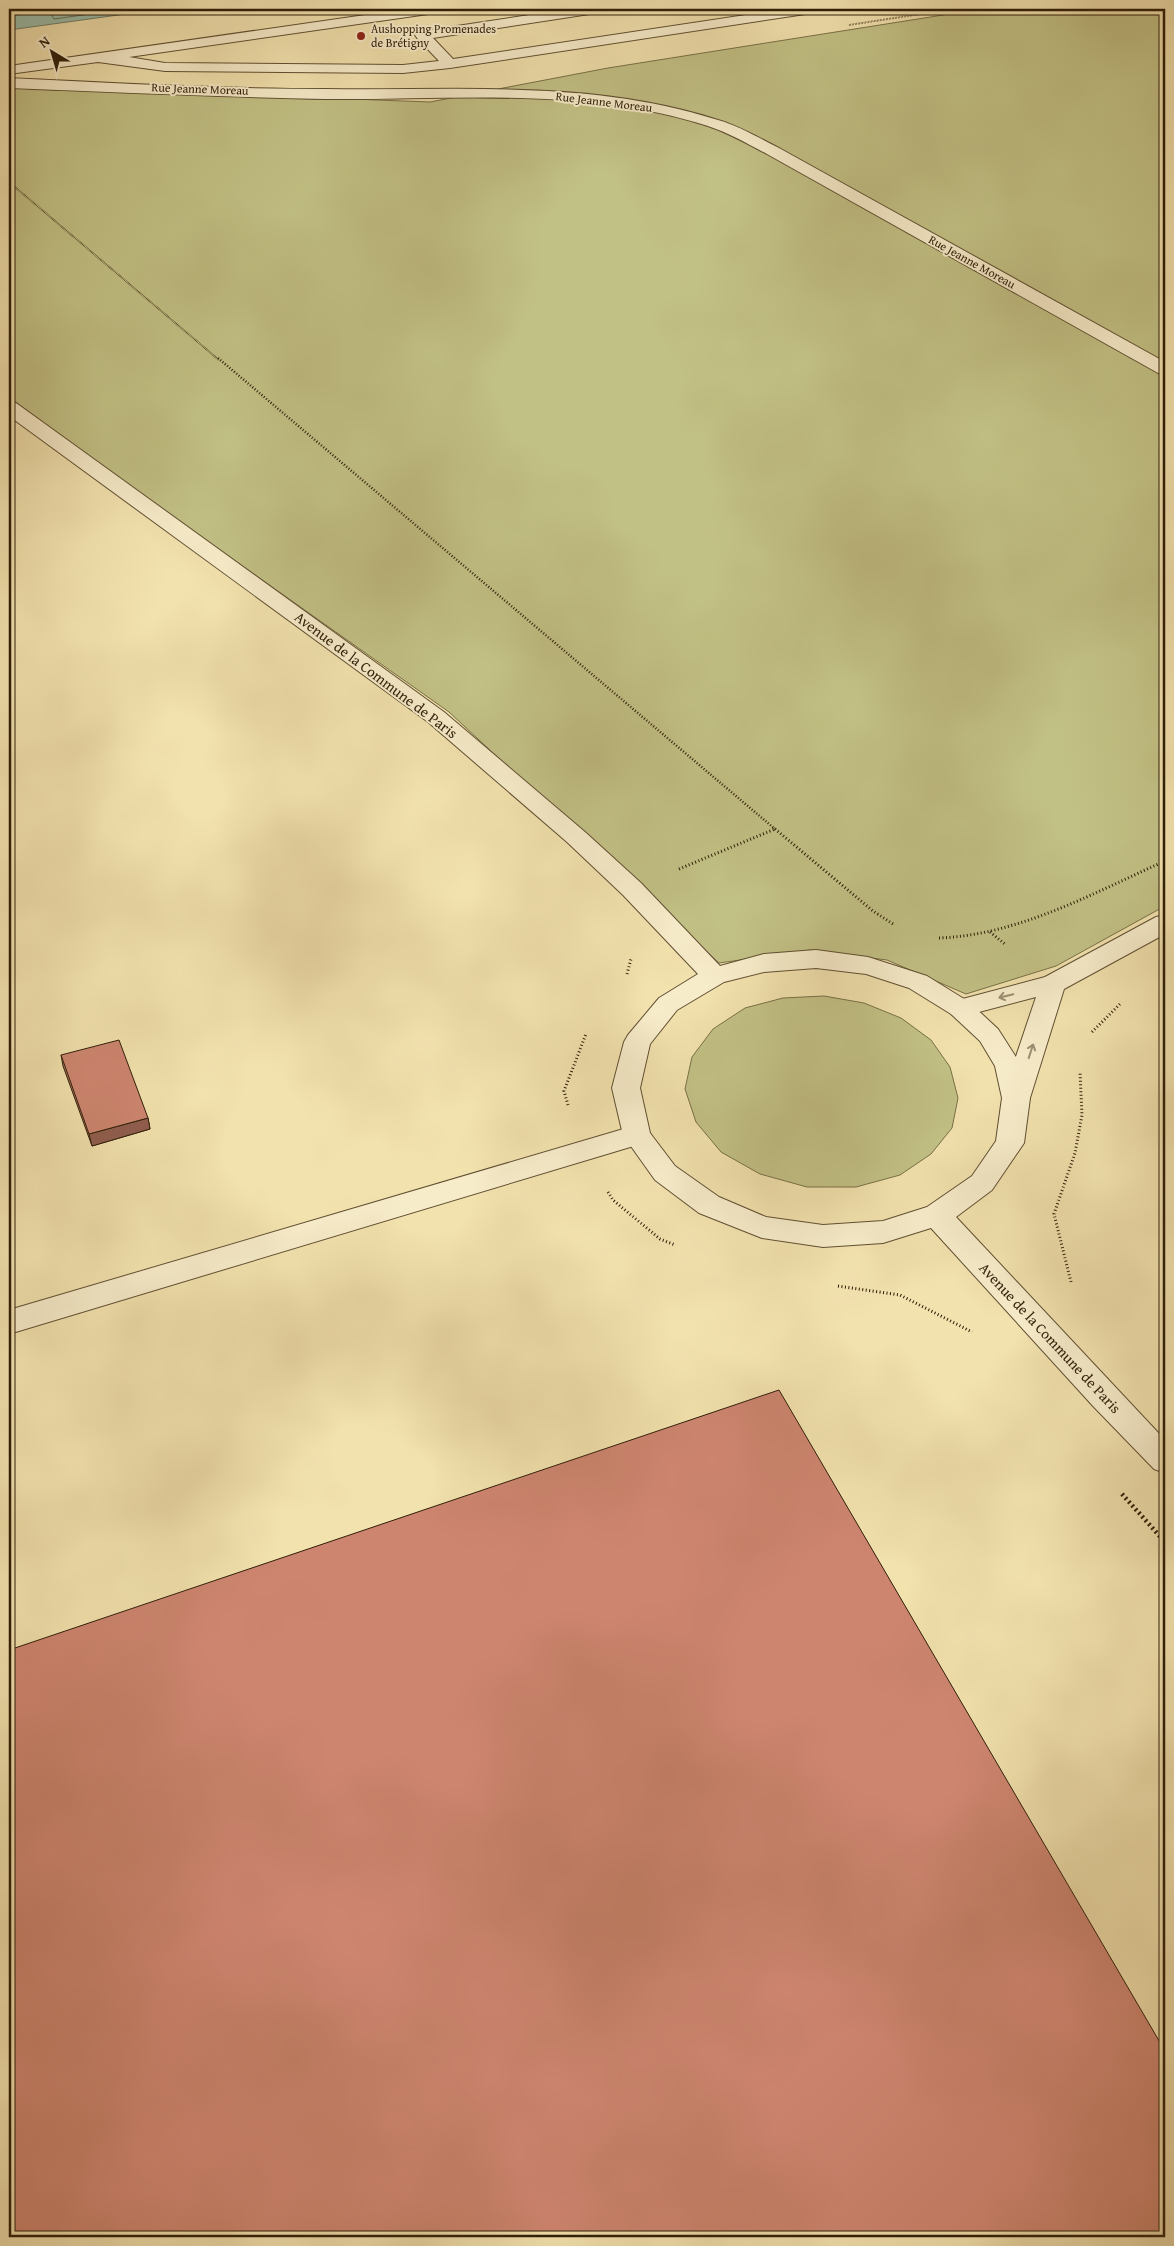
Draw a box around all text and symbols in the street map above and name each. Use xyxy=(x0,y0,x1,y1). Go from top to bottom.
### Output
place label: Aushopping Promenades de Brétigny xyxy=(371,20,496,51)
north arrow xyxy=(28,28,78,78)
marker: Aushopping Promenades de Brétigny xyxy=(355,30,367,42)
text: N xyxy=(34,31,54,53)
street label: Rue Jeanne Moreau xyxy=(151,78,249,99)
street label: Rue Jeanne Moreau xyxy=(555,87,654,116)
street label: Rue Jeanne Moreau xyxy=(926,231,1019,293)
street label: Avenue de la Commune de Paris xyxy=(290,606,462,743)
one-way arrow xyxy=(999,991,1015,1001)
one-way arrow xyxy=(1027,1044,1036,1060)
street label: Avenue de la Commune de Paris xyxy=(975,1258,1126,1418)

